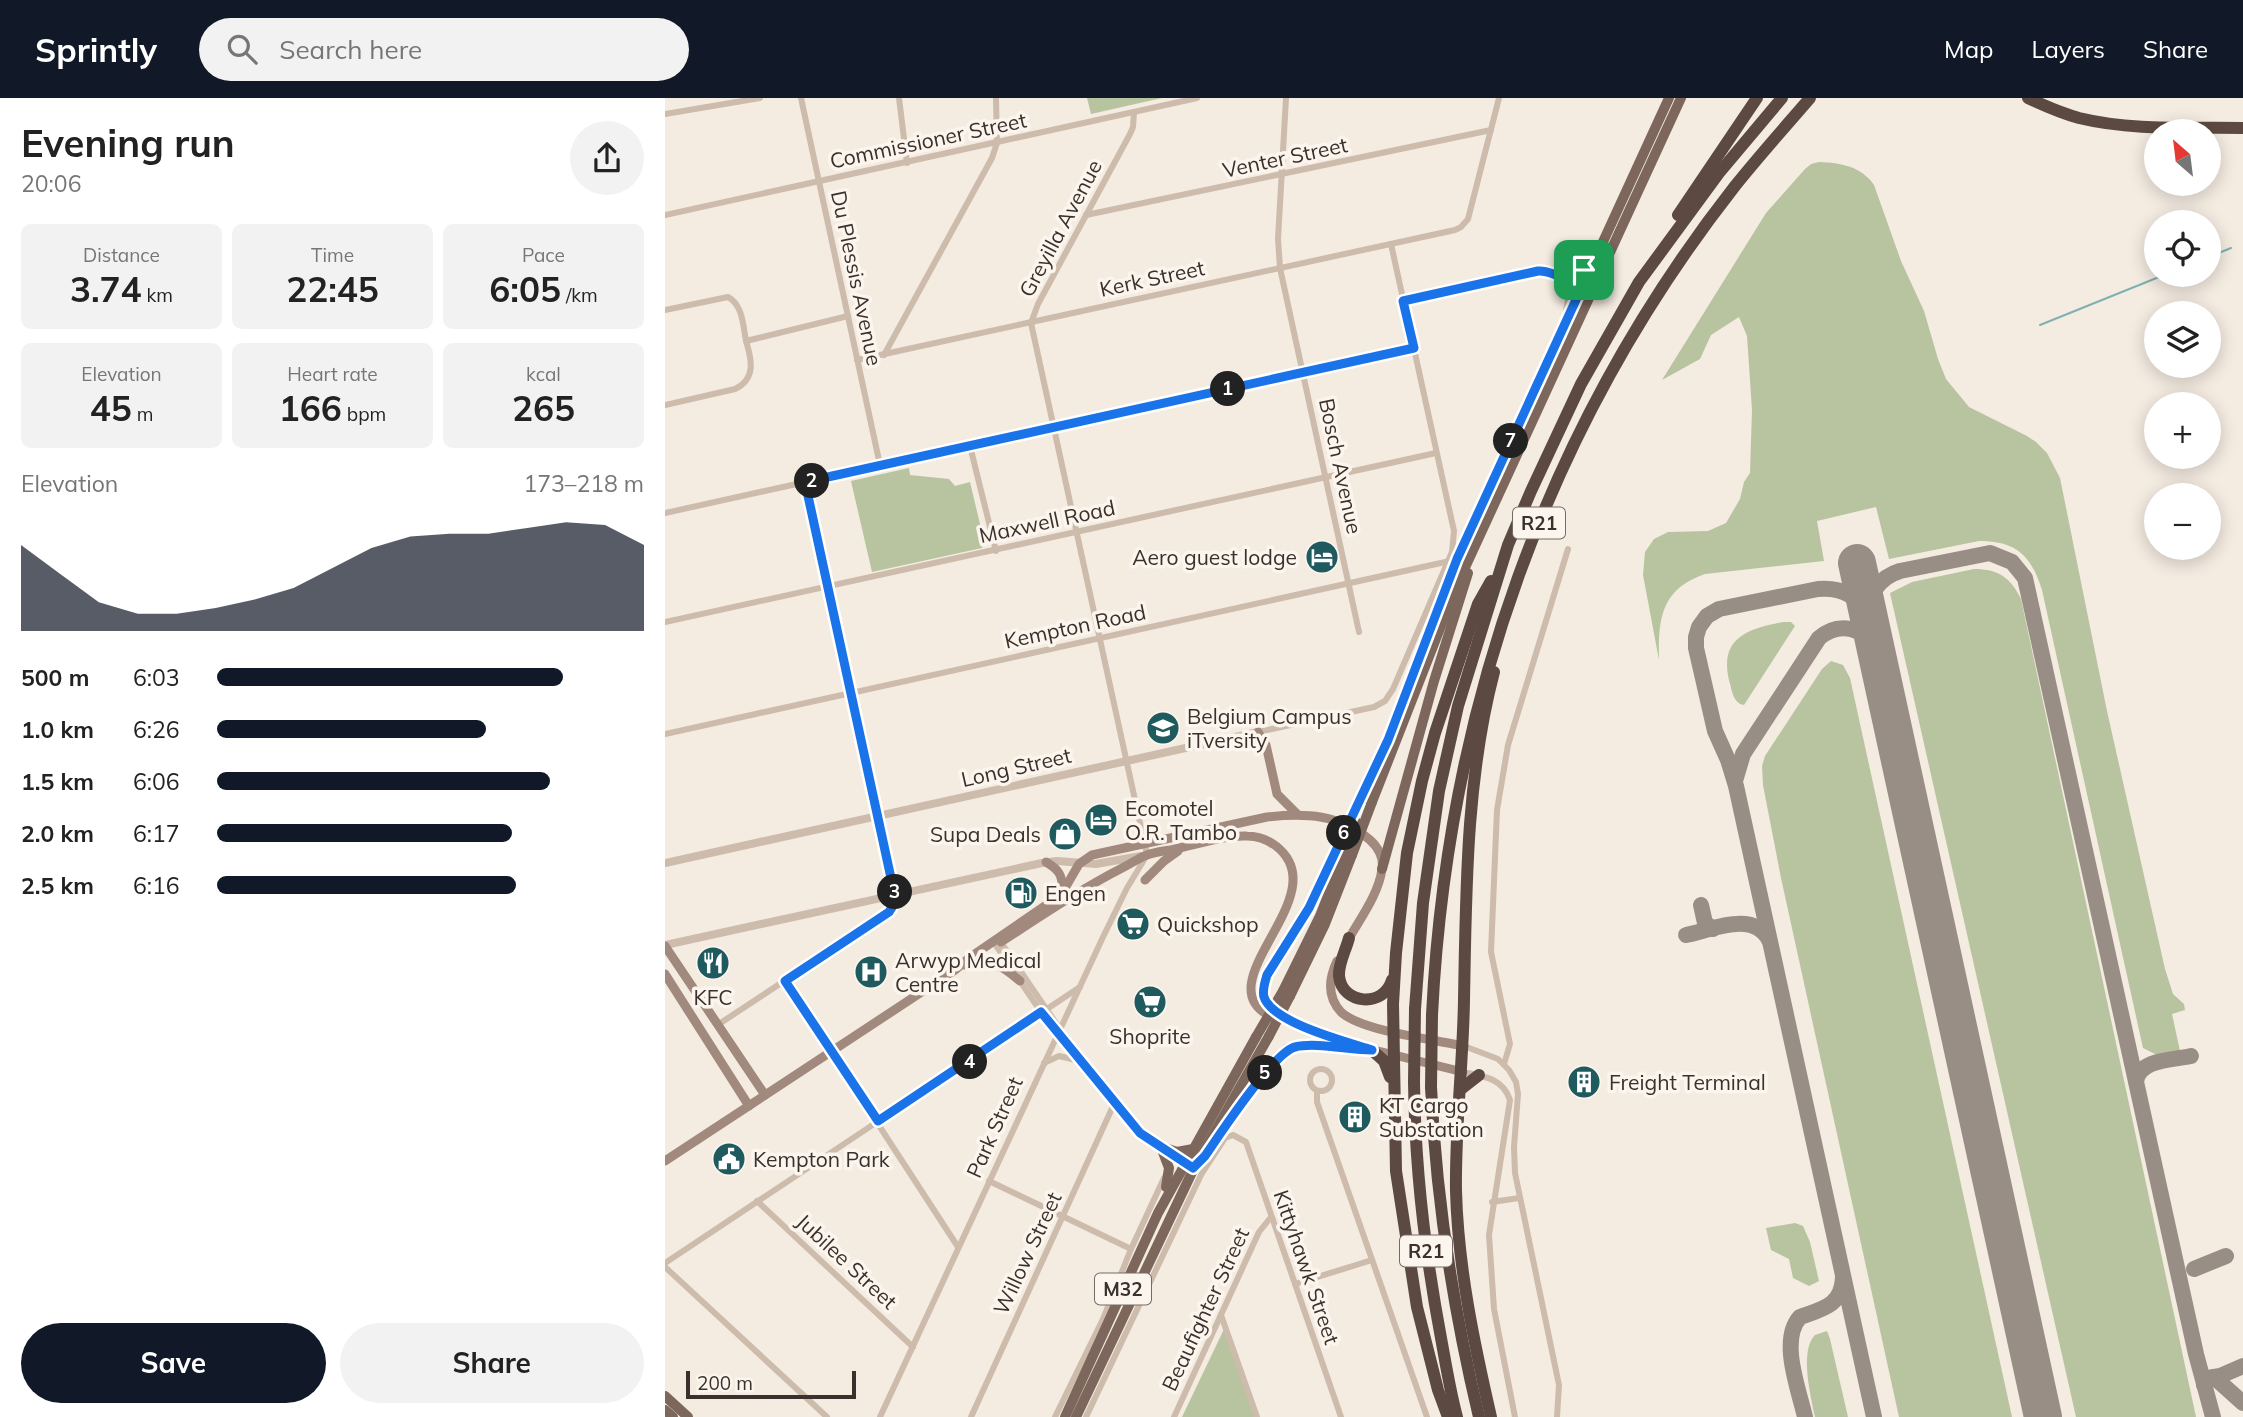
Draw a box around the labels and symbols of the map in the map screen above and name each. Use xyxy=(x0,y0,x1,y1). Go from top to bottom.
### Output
street label: Commissioner Street xyxy=(827,106,1029,174)
north arrow xyxy=(2144,119,2221,196)
street label: Venter Street xyxy=(1220,131,1350,183)
street label: Greyilla Avenue xyxy=(1013,155,1107,301)
street label: Du Plessis Avenue xyxy=(826,188,888,368)
pin xyxy=(1554,240,1614,300)
street label: Kerk Street xyxy=(1097,254,1207,302)
pin: 1 xyxy=(1211,372,1245,406)
street label: Bosch Avenue xyxy=(1314,396,1368,536)
pin: 7 xyxy=(1493,424,1529,458)
pin: 2 xyxy=(795,464,829,498)
street label: Maxwell Road xyxy=(977,494,1117,548)
road number: R21 xyxy=(1513,508,1565,538)
hotel icon: Aero guest lodge xyxy=(1303,538,1341,576)
place label: Aero guest lodge xyxy=(1132,544,1297,570)
street label: Kempton Road xyxy=(1002,598,1148,654)
place label: Belgium Campus iTversity xyxy=(1187,703,1352,753)
school or university icon: Belgium Campus iTversity xyxy=(1144,709,1182,747)
street label: Long Street xyxy=(959,742,1073,792)
place label: Ecomotel O.R. Tambo xyxy=(1125,795,1237,845)
hotel icon: Ecomotel O.R. Tambo xyxy=(1082,801,1120,839)
shop icon: Supa Deals xyxy=(1046,815,1084,853)
pin: 6 xyxy=(1327,816,1361,850)
place label: Supa Deals xyxy=(930,821,1041,847)
pin: 3 xyxy=(877,874,912,910)
fuel station icon: Engen xyxy=(1002,874,1040,912)
place label: Engen xyxy=(1045,880,1106,906)
supermarket icon: Quickshop xyxy=(1114,905,1152,943)
place label: Quickshop xyxy=(1157,911,1259,937)
restaurant icon: KFC xyxy=(694,944,732,982)
place label: Arwyp Medical Centre xyxy=(895,947,1041,997)
hospital icon: Arwyp Medical Centre xyxy=(852,953,890,991)
supermarket icon: Shoprite xyxy=(1131,983,1169,1021)
place label: KFC xyxy=(693,984,733,1010)
place label: Shoprite xyxy=(1109,1023,1191,1049)
pin: 4 xyxy=(953,1044,987,1080)
pin: 5 xyxy=(1247,1056,1283,1090)
building icon: Freight Terminal xyxy=(1565,1063,1603,1101)
place label: Freight Terminal xyxy=(1609,1069,1766,1095)
street label: Park Street xyxy=(960,1072,1028,1182)
place label: KT Cargo Substation xyxy=(1379,1092,1484,1142)
building icon: KT Cargo Substation xyxy=(1336,1098,1374,1136)
public building icon: Kempton Park xyxy=(710,1140,748,1178)
place label: Kempton Park xyxy=(753,1146,890,1172)
street label: Kittyhawk Street xyxy=(1268,1186,1346,1348)
street label: Willow Street xyxy=(987,1188,1067,1318)
street label: Jubilee Street xyxy=(791,1208,903,1314)
street label: Beaufighter Street xyxy=(1156,1223,1254,1395)
road number: R21 xyxy=(1400,1236,1452,1266)
road number: M32 xyxy=(1095,1274,1151,1304)
scale bar xyxy=(686,1368,856,1400)

